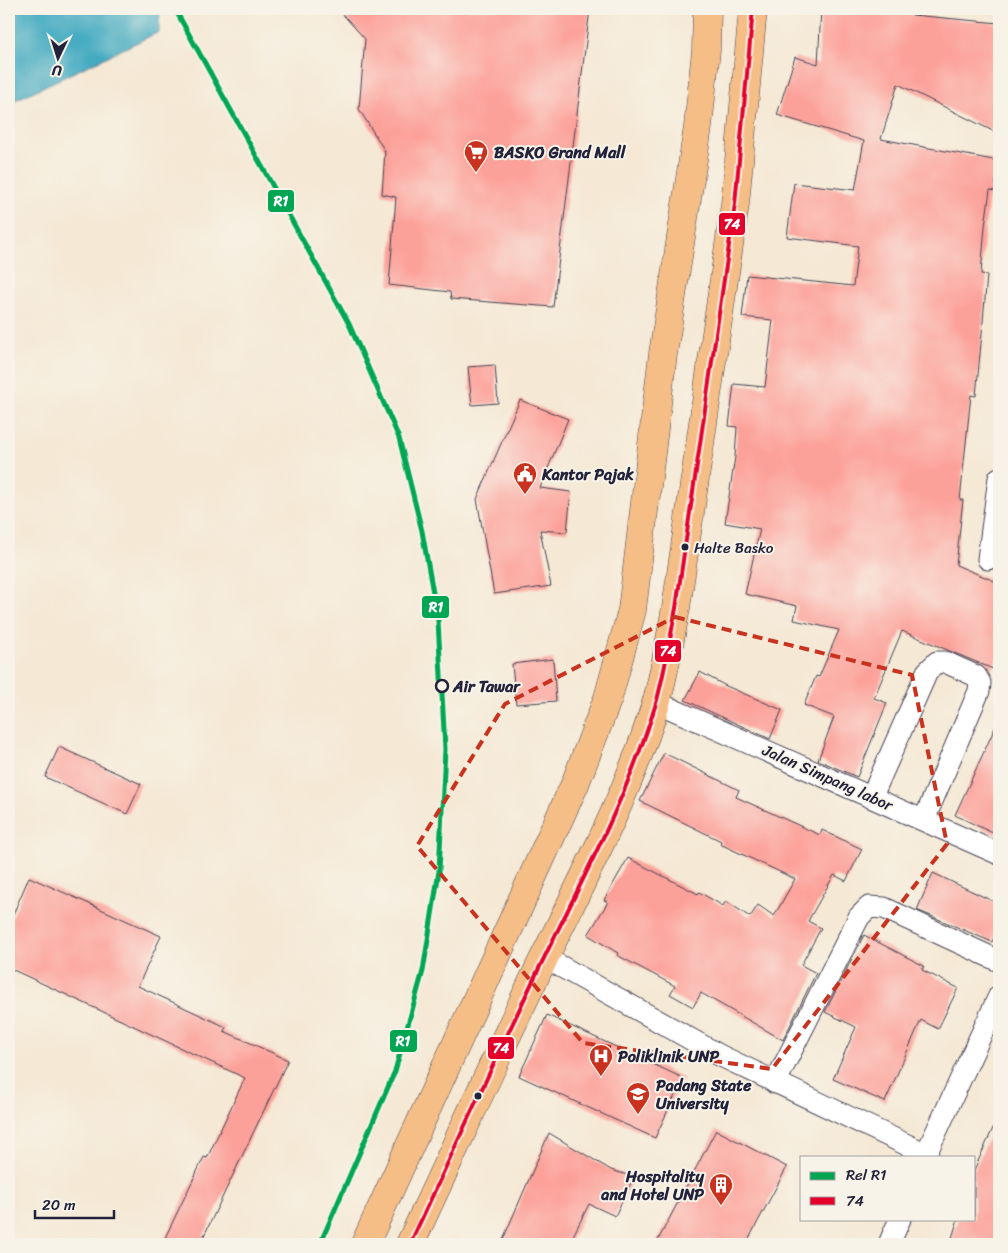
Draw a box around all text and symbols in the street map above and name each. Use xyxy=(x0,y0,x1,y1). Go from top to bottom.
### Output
north arrow xyxy=(32,32,82,82)
text: U xyxy=(51,58,63,83)
place label: BASKO Grand Mall xyxy=(494,138,627,167)
supermarket icon: BASKO Grand Mall xyxy=(463,139,489,173)
line badge: R1 xyxy=(267,189,295,213)
text: R1 xyxy=(273,189,288,214)
line badge: 74 xyxy=(718,212,746,236)
text: 74 xyxy=(724,212,741,237)
place label: Kantor Pajak xyxy=(541,460,634,489)
public building icon: Kantor Pajak xyxy=(512,461,538,495)
place label: Halte Basko xyxy=(694,535,774,561)
marker: Halte Basko xyxy=(680,542,690,552)
line badge: R1 xyxy=(421,595,450,619)
text: R1 xyxy=(428,595,443,620)
line badge: 74 xyxy=(654,639,682,663)
text: 74 xyxy=(660,639,677,664)
place label: Air Tawar xyxy=(452,672,521,701)
marker: Air Tawar xyxy=(435,679,449,693)
street label: Jalan Simpang labor xyxy=(757,735,899,820)
line badge: R1 xyxy=(389,1029,418,1053)
text: R1 xyxy=(395,1029,410,1054)
line badge: 74 xyxy=(487,1036,515,1060)
text: 74 xyxy=(493,1036,510,1061)
place label: Poliklinik UNP xyxy=(618,1042,720,1071)
hospital icon: Poliklinik UNP xyxy=(588,1043,614,1077)
place label: Padang State University xyxy=(656,1071,752,1118)
school or university icon: Padang State University xyxy=(625,1081,651,1115)
unlabelled marker xyxy=(473,1091,483,1101)
legend xyxy=(800,1156,976,1220)
place label: Hospitality and Hotel UNP xyxy=(600,1162,705,1209)
text: Rel R1 xyxy=(846,1162,887,1188)
building icon: Hospitality and Hotel UNP xyxy=(708,1172,734,1206)
scale bar xyxy=(35,1188,114,1220)
text: 74 xyxy=(846,1188,864,1214)
text: 20 m xyxy=(42,1192,76,1218)

